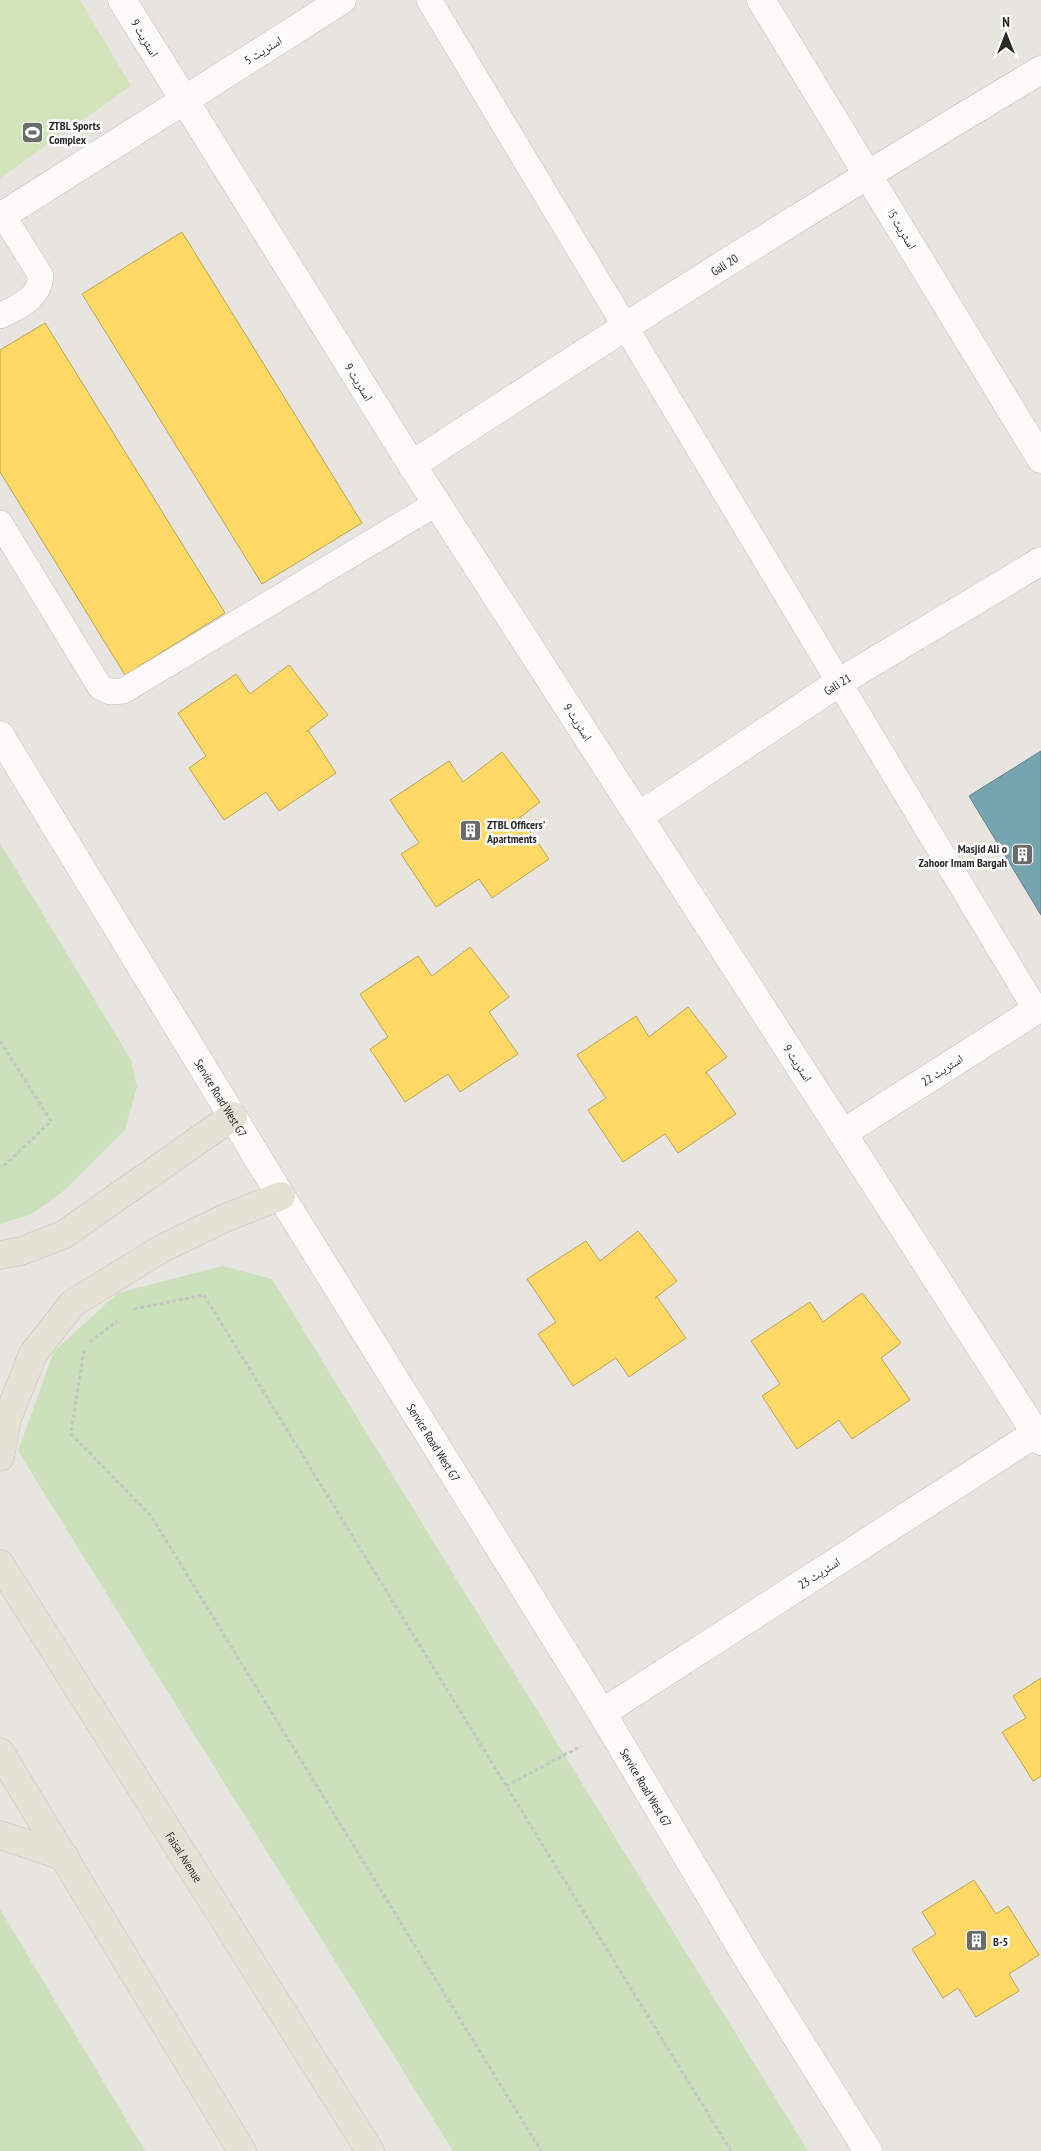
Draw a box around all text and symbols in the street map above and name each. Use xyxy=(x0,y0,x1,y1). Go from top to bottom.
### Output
north arrow xyxy=(981,10,1031,60)
text: N xyxy=(1002,13,1010,31)
street label: اسٹریٹ 9 xyxy=(128,16,162,60)
street label: اسٹریٹ 5 xyxy=(241,32,285,68)
place label: ZTBL Sports Complex xyxy=(49,118,100,147)
sports icon: ZTBL Sports Complex xyxy=(21,120,45,144)
street label: اسٹریٹ 5ا xyxy=(884,206,920,252)
street label: Gali 20 xyxy=(708,250,740,278)
street label: اسٹریٹ 9 xyxy=(341,360,377,404)
street label: Gali 21 xyxy=(820,670,853,698)
street label: اسٹریٹ 9 xyxy=(560,700,596,744)
place label: ZTBL Officers' Apartments xyxy=(486,817,546,846)
building icon: ZTBL Officers' Apartments xyxy=(459,819,483,843)
place label: Masjid Ali o Zahoor Imam Bargah xyxy=(919,841,1008,870)
building icon: Masjid Ali o Zahoor Imam Bargah xyxy=(1011,843,1035,867)
street label: اسٹریٹ 9 xyxy=(780,1041,816,1085)
street label: اسٹریٹ 22 xyxy=(918,1051,966,1089)
street label: Service Road West G7 xyxy=(192,1056,251,1140)
street label: Service Road West G7 xyxy=(404,1401,464,1484)
street label: اسٹریٹ 23 xyxy=(795,1554,843,1592)
street label: Service Road West G7 xyxy=(617,1745,675,1830)
street label: Faisal Avenue xyxy=(163,1829,206,1885)
building icon: B-5 xyxy=(965,1929,989,1953)
place label: B-5 xyxy=(993,1934,1008,1949)

